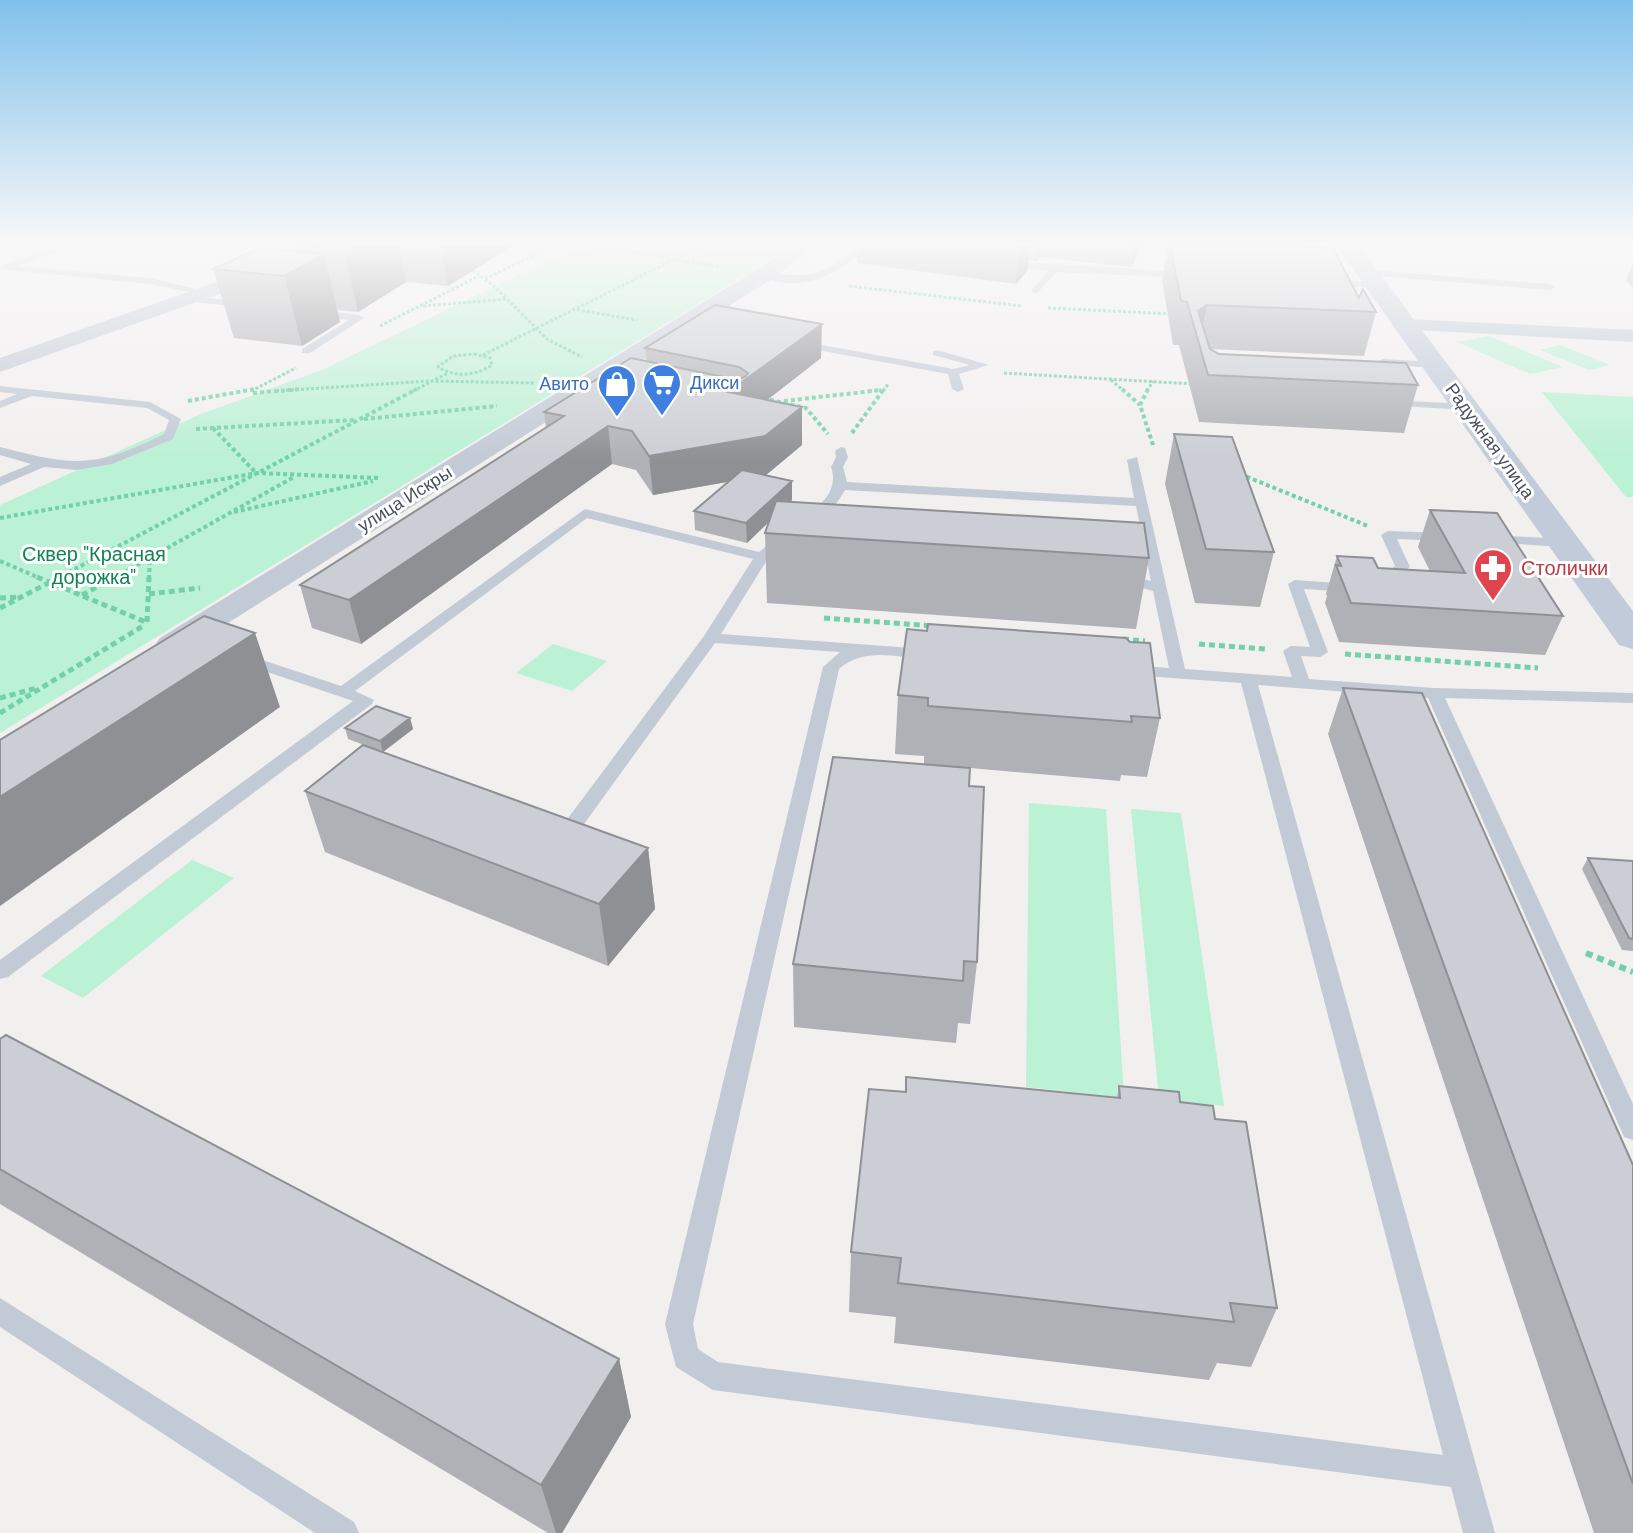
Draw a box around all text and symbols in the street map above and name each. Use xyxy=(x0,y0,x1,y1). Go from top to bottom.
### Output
supermarket icon: Дикси xyxy=(641,362,683,417)
shop icon: Авито xyxy=(596,363,638,418)
place label: Дикси xyxy=(690,371,739,395)
place label: Авито xyxy=(539,372,589,396)
street label: Радужная улица xyxy=(1440,378,1541,504)
street label: улица Искры xyxy=(353,460,457,538)
park label: Сквер "Красная дорожка" xyxy=(22,541,166,590)
pharmacy icon: Столички xyxy=(1472,547,1514,602)
place label: Столички xyxy=(1521,555,1608,581)

